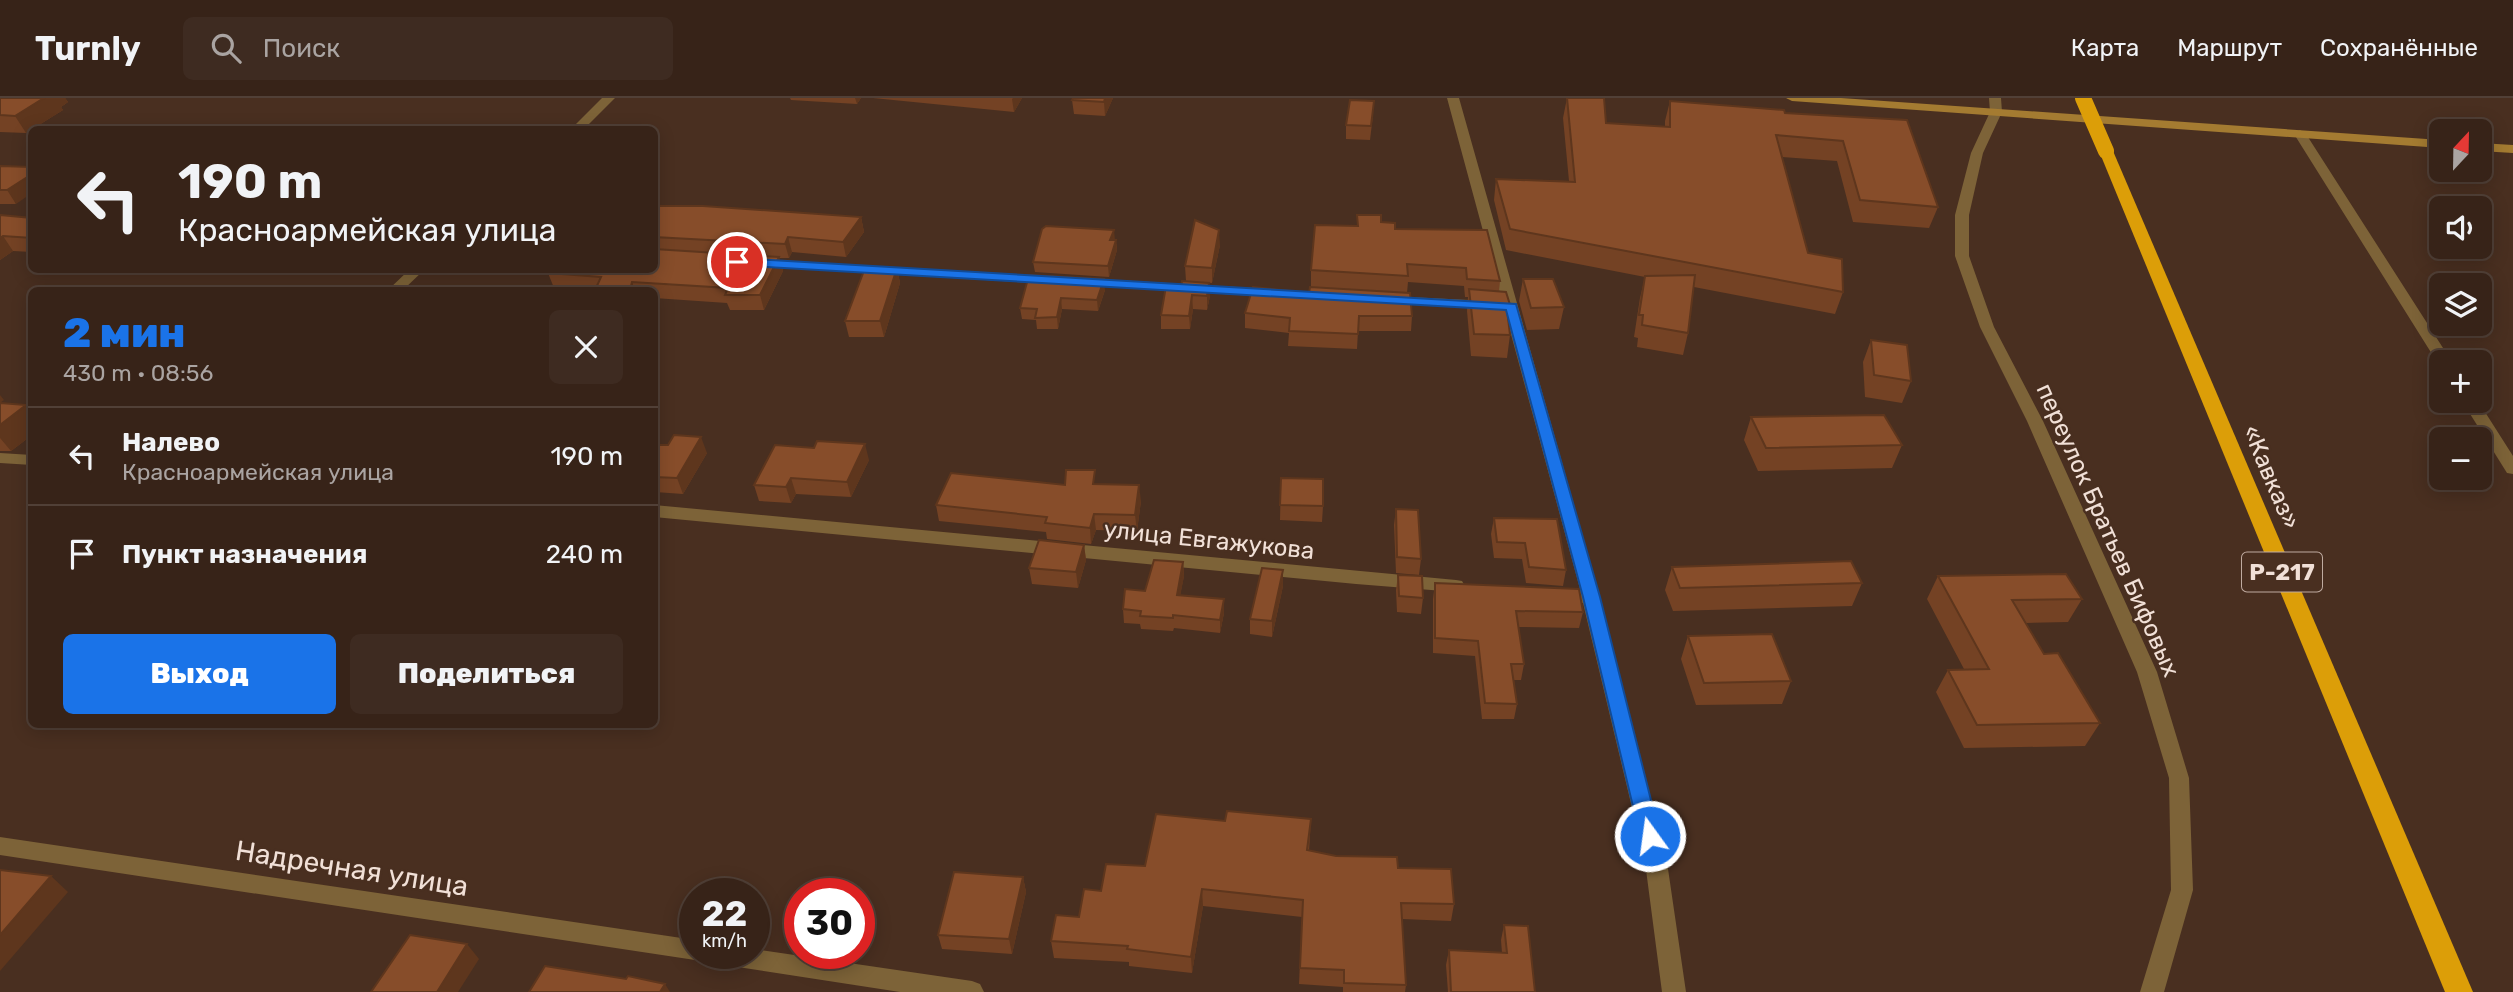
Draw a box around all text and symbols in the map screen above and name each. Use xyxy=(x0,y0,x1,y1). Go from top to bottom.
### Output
search box xyxy=(183,17,673,80)
text: Turnly xyxy=(35,29,141,68)
icon: search xyxy=(207,29,245,67)
text: Поиск xyxy=(263,33,340,64)
text: Карта xyxy=(2071,34,2139,62)
text: Маршрут xyxy=(2177,34,2282,62)
text: Сохранённые xyxy=(2320,34,2478,62)
north arrow xyxy=(2429,119,2492,182)
map controls xyxy=(2429,119,2492,490)
text: 190 m xyxy=(178,152,322,210)
icon: left xyxy=(63,154,154,245)
button: sound xyxy=(2429,196,2492,259)
text: Красноармейская улица xyxy=(178,211,557,249)
pin xyxy=(707,232,767,292)
icon: arrive xyxy=(718,243,756,281)
button: layers xyxy=(2429,273,2492,336)
text: 2 мин xyxy=(63,308,186,358)
button: close xyxy=(549,310,623,384)
button: + xyxy=(2429,350,2492,413)
text: 430 m · 08:56 xyxy=(63,359,213,387)
street label: переулок Братьев Бифовых xyxy=(2031,379,2186,681)
street label: «Кавказ» xyxy=(2237,421,2305,533)
text: Налево xyxy=(122,427,220,458)
button: − xyxy=(2429,427,2492,490)
icon: left xyxy=(63,437,101,475)
text: 190 m xyxy=(550,441,623,472)
text: Красноармейская улица xyxy=(122,458,394,486)
street label: улица Евгажукова xyxy=(1102,515,1316,565)
icon: arrive xyxy=(63,535,101,573)
text: Пункт назначения xyxy=(122,539,367,570)
text: 240 m xyxy=(546,539,623,570)
road number: Р-217 xyxy=(2242,552,2322,592)
button: Выход xyxy=(63,634,336,714)
button: Поделиться xyxy=(350,634,623,714)
position arrow xyxy=(1613,799,1687,873)
street label: Надречная улица xyxy=(233,834,471,903)
speed limit sign: 30 xyxy=(784,878,875,969)
text: 22 xyxy=(702,893,747,935)
text: km/h xyxy=(702,930,747,952)

